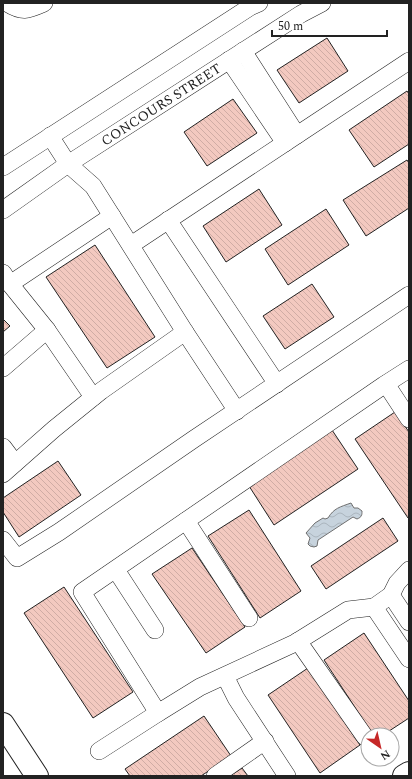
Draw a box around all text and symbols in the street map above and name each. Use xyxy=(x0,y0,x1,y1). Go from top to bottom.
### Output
scale bar xyxy=(272,12,387,38)
text: 50 m xyxy=(278,17,303,36)
street label: CONCOURS STREET xyxy=(97,58,225,151)
north arrow xyxy=(360,727,400,767)
text: N xyxy=(377,745,394,764)

